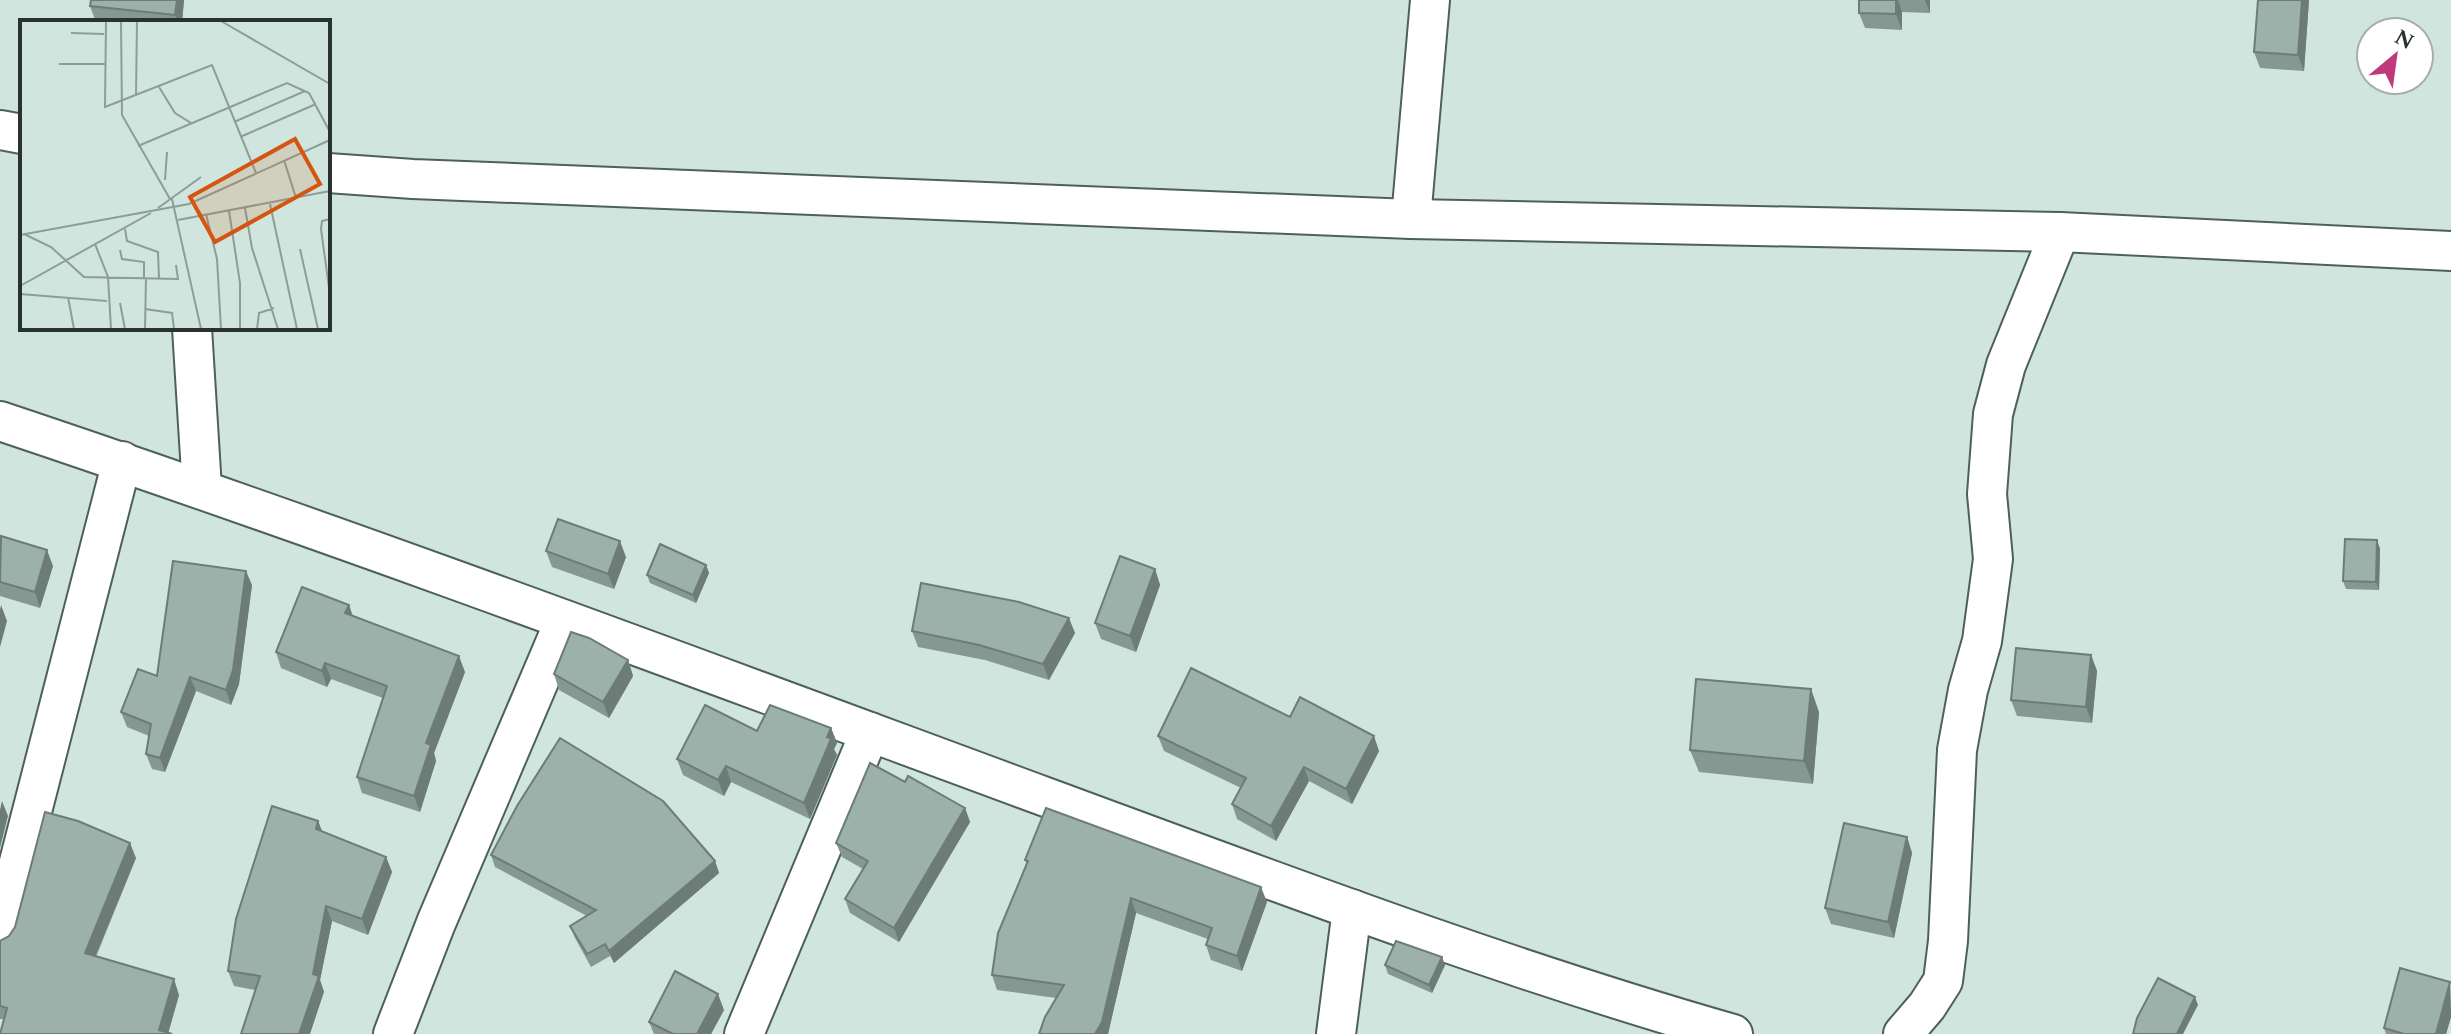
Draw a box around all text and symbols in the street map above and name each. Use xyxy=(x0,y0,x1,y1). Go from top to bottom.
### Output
north arrow xyxy=(2355,16,2435,96)
inset map xyxy=(20,20,330,330)
text: N xyxy=(2388,21,2420,59)

